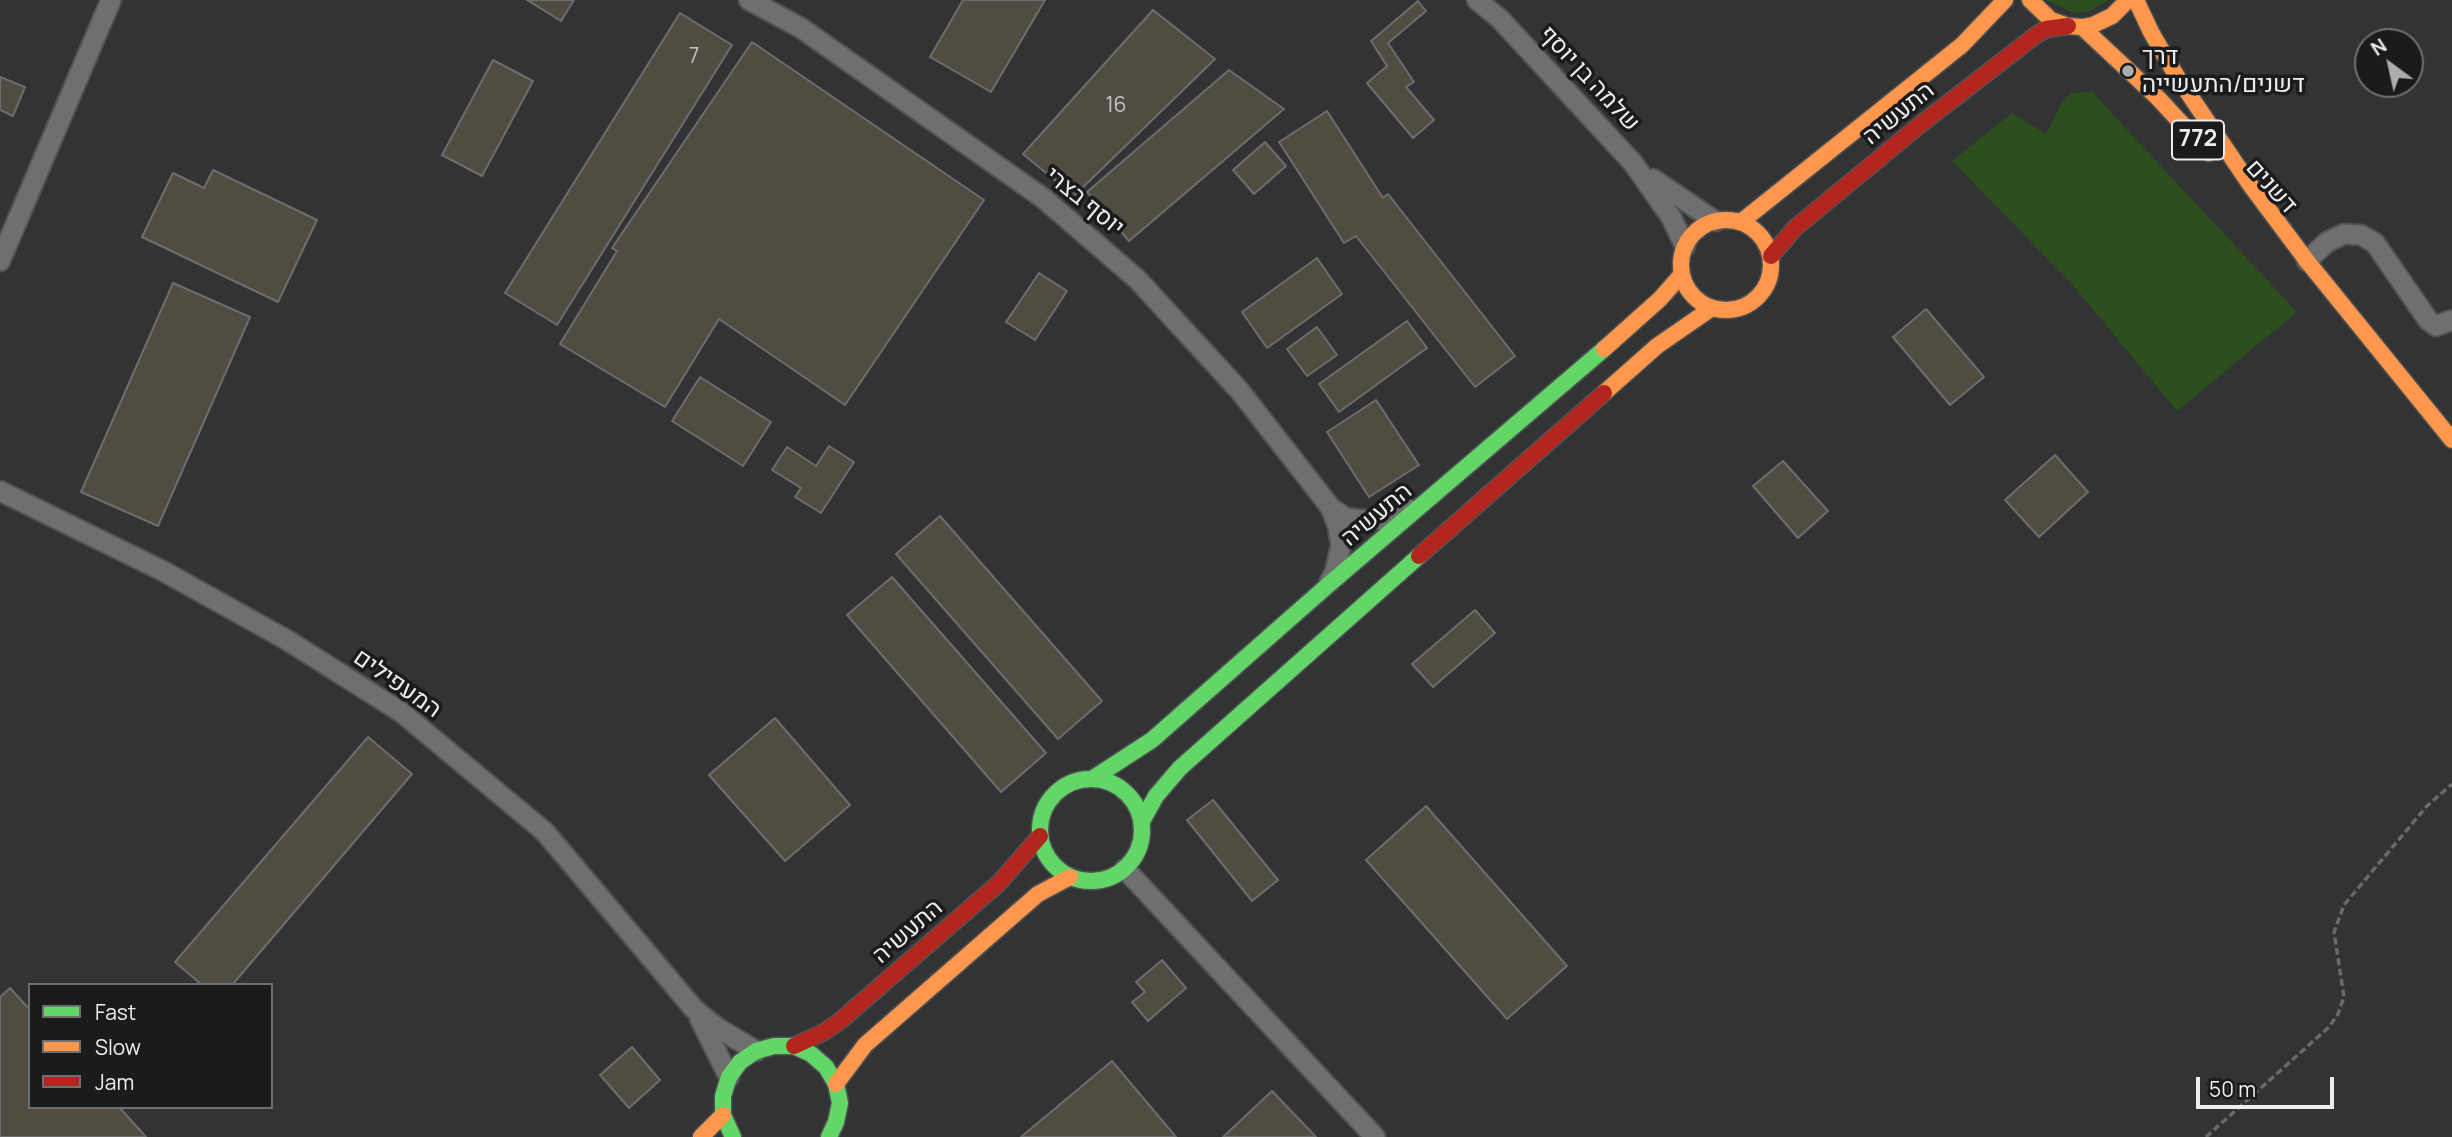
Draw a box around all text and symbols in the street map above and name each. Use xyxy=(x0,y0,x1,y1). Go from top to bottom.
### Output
street label: שלמה בן יוסף xyxy=(1533,20,1645,138)
north arrow xyxy=(2354,28,2424,98)
text: N xyxy=(2366,32,2391,62)
place label: דרך דשנים/התעשייה xyxy=(2142,43,2305,99)
house number: 7 xyxy=(689,44,699,70)
marker: דרך דשנים/התעשייה xyxy=(2120,63,2136,79)
street label: התעשיה xyxy=(1858,77,1940,151)
house number: 16 xyxy=(1105,93,1127,119)
road number: 772 xyxy=(2172,120,2224,160)
street label: דשנים xyxy=(2239,154,2303,220)
street label: יוסף בצרי xyxy=(1039,161,1129,243)
street label: התעשיה xyxy=(1336,477,1418,553)
street label: המעפילים xyxy=(348,643,446,725)
street label: התעשיה xyxy=(867,894,949,970)
legend xyxy=(28,983,273,1109)
text: Fast xyxy=(95,998,136,1026)
text: Slow xyxy=(95,1033,141,1061)
scale bar xyxy=(2200,1064,2338,1108)
text: Jam xyxy=(95,1068,134,1096)
text: 50 m xyxy=(2209,1075,2256,1103)

